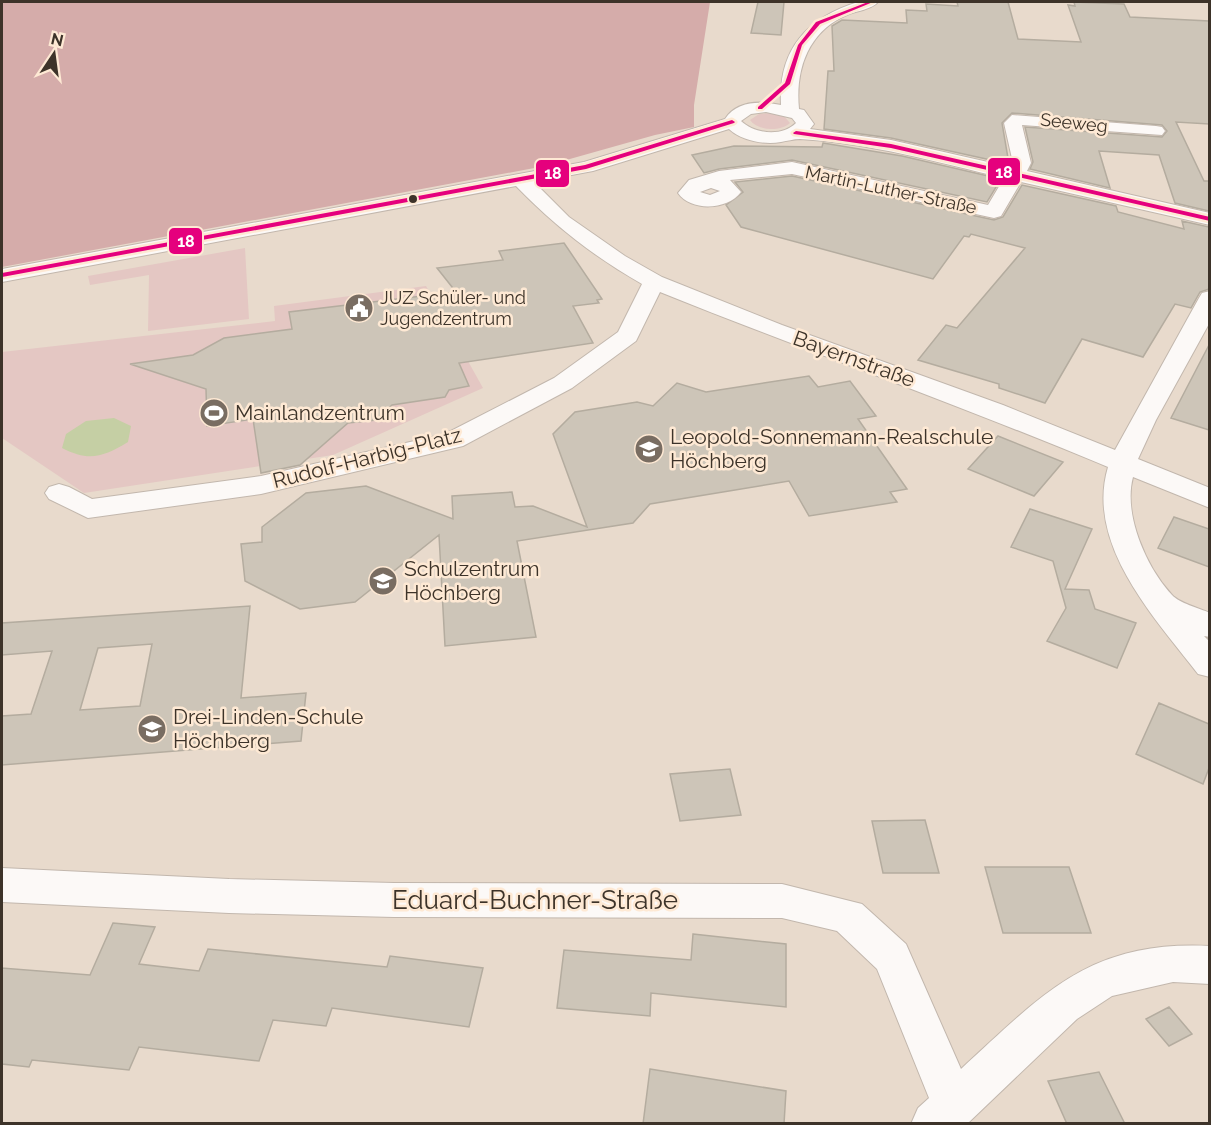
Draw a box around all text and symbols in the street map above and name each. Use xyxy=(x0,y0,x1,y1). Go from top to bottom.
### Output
north arrow xyxy=(24,24,84,84)
text: N xyxy=(49,29,65,51)
street label: Seeweg xyxy=(1039,109,1109,136)
line badge: 18 xyxy=(987,157,1021,186)
line badge: 18 xyxy=(535,159,570,188)
street label: Martin-Luther-Straße xyxy=(803,161,979,218)
text: 18 xyxy=(995,163,1013,182)
text: 18 xyxy=(544,164,562,183)
unlabelled marker xyxy=(407,193,419,205)
line badge: 18 xyxy=(168,227,203,255)
text: 18 xyxy=(177,232,195,251)
place label: JUZ Schüler- und Jugendzentrum xyxy=(380,287,526,329)
public building icon: JUZ Schüler- und Jugendzentrum xyxy=(343,292,375,324)
street label: Bayernstraße xyxy=(790,325,919,392)
sports icon: Mainlandzentrum xyxy=(198,397,230,429)
place label: Mainlandzentrum xyxy=(235,400,405,425)
street label: Rudolf-Harbig-Platz xyxy=(270,422,464,493)
place label: Leopold-Sonnemann-Realschule Höchberg xyxy=(670,424,993,473)
school or university icon: Leopold-Sonnemann-Realschule Höchberg xyxy=(633,433,665,465)
place label: Schulzentrum Höchberg xyxy=(404,556,539,605)
school or university icon: Schulzentrum Höchberg xyxy=(367,565,399,597)
place label: Drei-Linden-Schule Höchberg xyxy=(173,704,363,753)
school or university icon: Drei-Linden-Schule Höchberg xyxy=(136,713,168,745)
street label: Eduard-Buchner-Straße xyxy=(392,885,678,915)

